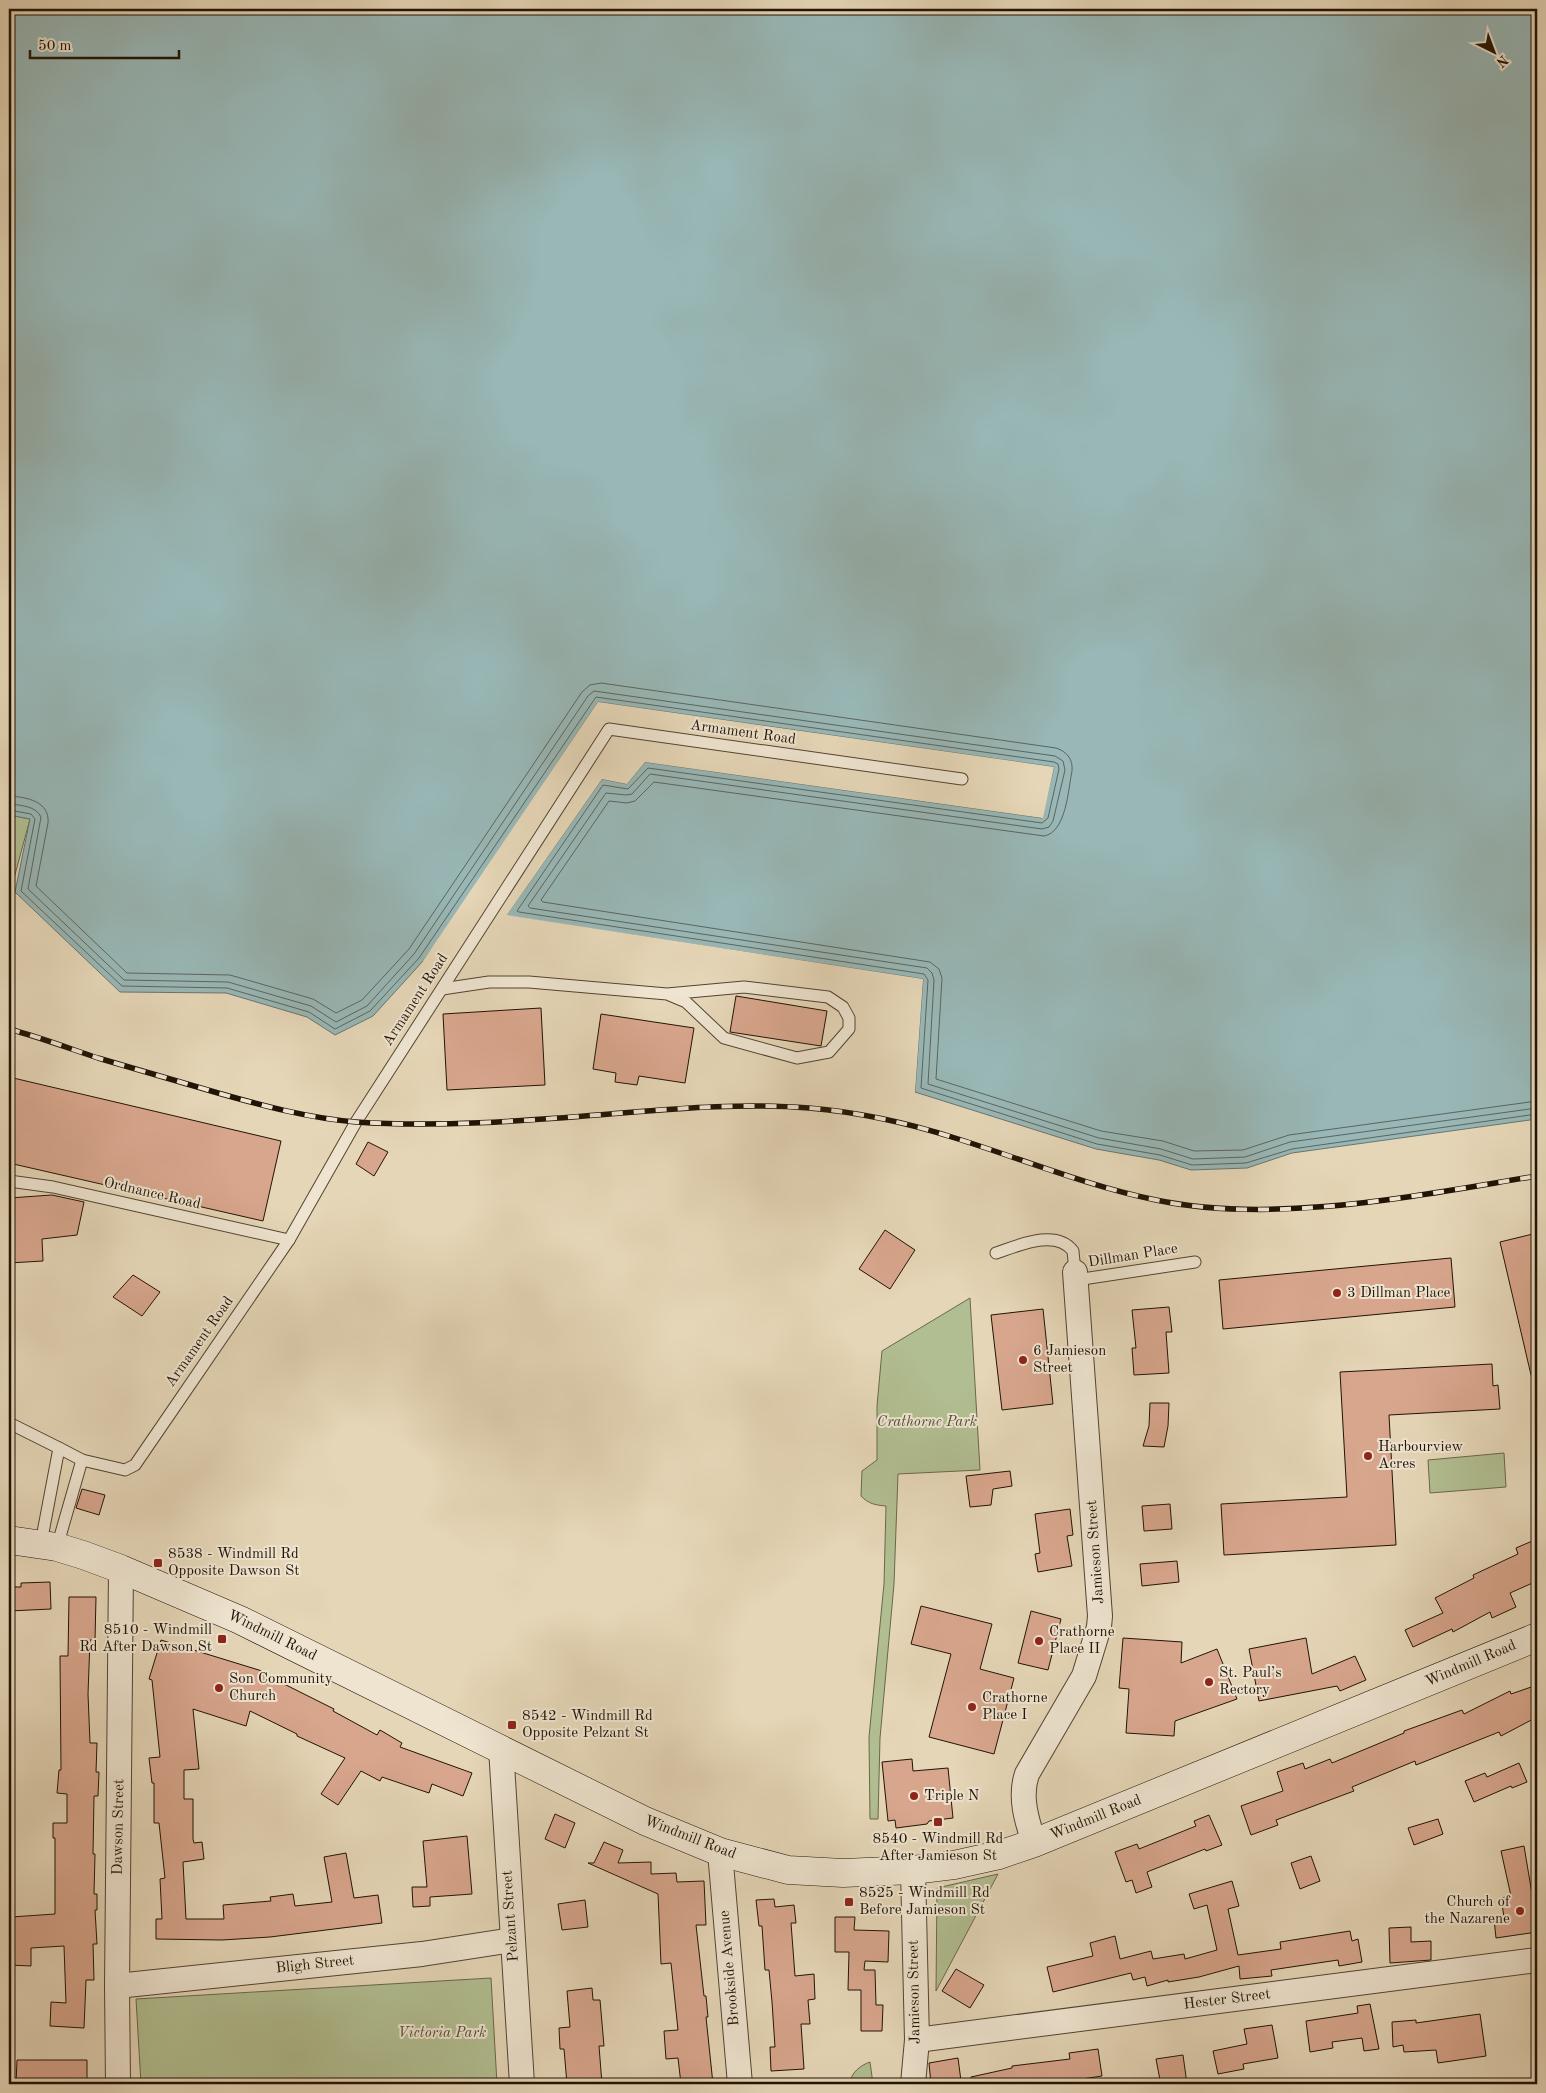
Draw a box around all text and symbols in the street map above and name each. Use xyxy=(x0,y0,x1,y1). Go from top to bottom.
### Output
scale bar xyxy=(30,28,179,60)
north arrow xyxy=(1468,28,1518,78)
text: 50 m xyxy=(38,39,72,54)
text: N xyxy=(1493,52,1511,70)
street label: Armament Road xyxy=(689,718,797,748)
street label: Armament Road xyxy=(381,951,451,1049)
street label: Ordnance Road xyxy=(102,1176,202,1212)
street label: Dillman Place xyxy=(1087,1241,1179,1270)
place label: 3 Dillman Place xyxy=(1347,1286,1451,1301)
marker: 3 Dillman Place xyxy=(1331,1287,1343,1299)
street label: Armament Road xyxy=(163,1294,237,1390)
place label: 6 Jamieson Street xyxy=(1033,1344,1106,1376)
marker: 6 Jamieson Street xyxy=(1017,1354,1029,1366)
park label: Crathorne Park xyxy=(877,1415,977,1430)
place label: Harbourview Acres xyxy=(1378,1440,1464,1472)
marker: Harbourview Acres xyxy=(1362,1450,1374,1462)
street label: Jamieson Street xyxy=(1085,1499,1107,1605)
place label: 8538 - Windmill Rd Opposite Dawson St xyxy=(168,1547,300,1579)
marker: 8538 - Windmill Rd Opposite Dawson St xyxy=(152,1557,164,1569)
street label: Windmill Road xyxy=(225,1608,319,1664)
place label: 8510 - Windmill Rd After Dawson St xyxy=(79,1623,212,1655)
place label: Crathorne Place II xyxy=(1049,1625,1115,1657)
marker: 8510 - Windmill Rd After Dawson St xyxy=(216,1633,228,1645)
marker: Crathorne Place II xyxy=(1033,1635,1045,1647)
street label: Windmill Road xyxy=(1423,1638,1519,1690)
place label: St. Paul’s Rectory xyxy=(1219,1666,1282,1698)
place label: Son Community Church xyxy=(229,1672,333,1704)
marker: St. Paul’s Rectory xyxy=(1203,1676,1215,1688)
marker: Son Community Church xyxy=(213,1682,225,1694)
place label: Crathorne Place I xyxy=(982,1691,1048,1723)
marker: Crathorne Place I xyxy=(966,1701,978,1713)
place label: 8542 - Windmill Rd Opposite Pelzant St xyxy=(522,1709,653,1741)
marker: 8542 - Windmill Rd Opposite Pelzant St xyxy=(506,1719,518,1731)
street label: Dawson Street xyxy=(111,1779,127,1875)
place label: Triple N xyxy=(924,1789,980,1804)
marker: Triple N xyxy=(908,1790,920,1802)
street label: Windmill Road xyxy=(1048,1793,1144,1843)
street label: Windmill Road xyxy=(642,1814,738,1862)
marker: 8540 - Windmill Rd After Jamieson St xyxy=(932,1816,944,1828)
place label: 8540 - Windmill Rd After Jamieson St xyxy=(873,1832,1004,1864)
street label: Pelzant Street xyxy=(500,1870,522,1962)
place label: 8525 - Windmill Rd Before Jamieson St xyxy=(859,1886,990,1918)
place label: Church of the Nazarene xyxy=(1424,1895,1511,1927)
marker: 8525 - Windmill Rd Before Jamieson St xyxy=(843,1896,855,1908)
marker: Church of the Nazarene xyxy=(1514,1905,1526,1917)
street label: Brookside Avenue xyxy=(717,1909,743,2027)
street label: Jamieson Street xyxy=(907,1940,923,2044)
street label: Bligh Street xyxy=(275,1953,355,1977)
street label: Hester Street xyxy=(1183,1987,1271,2013)
park label: Victoria Park xyxy=(398,2026,486,2041)

